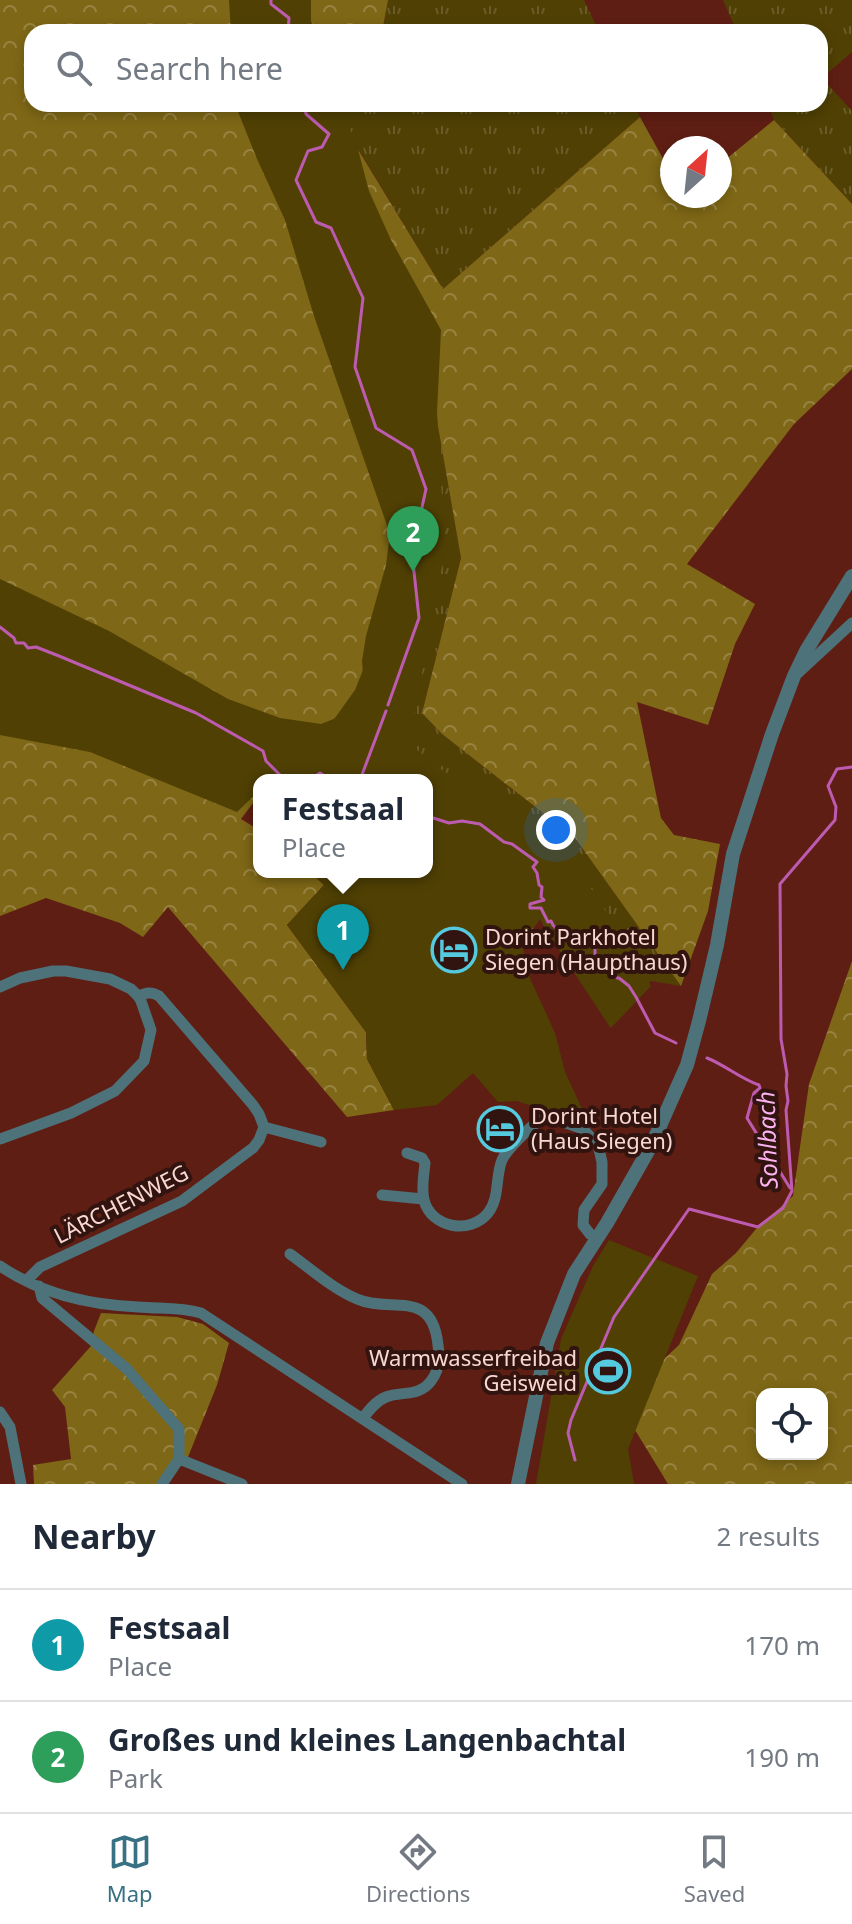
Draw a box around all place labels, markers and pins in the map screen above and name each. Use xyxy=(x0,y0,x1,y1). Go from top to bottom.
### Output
pin: 2 xyxy=(387,506,439,572)
pin: 1 xyxy=(317,904,369,970)
place label: Dorint Parkhotel Siegen (Haupthaus) xyxy=(485,921,687,976)
hotel icon: Dorint Parkhotel Siegen (Haupthaus) xyxy=(430,926,478,974)
place label: Dorint Hotel (Haus Siegen) xyxy=(531,1100,672,1155)
hotel icon: Dorint Hotel (Haus Siegen) xyxy=(476,1105,524,1153)
place label: Warmwasserfreibad Geisweid xyxy=(369,1342,577,1397)
sports icon: Warmwasserfreibad Geisweid xyxy=(584,1347,632,1395)

